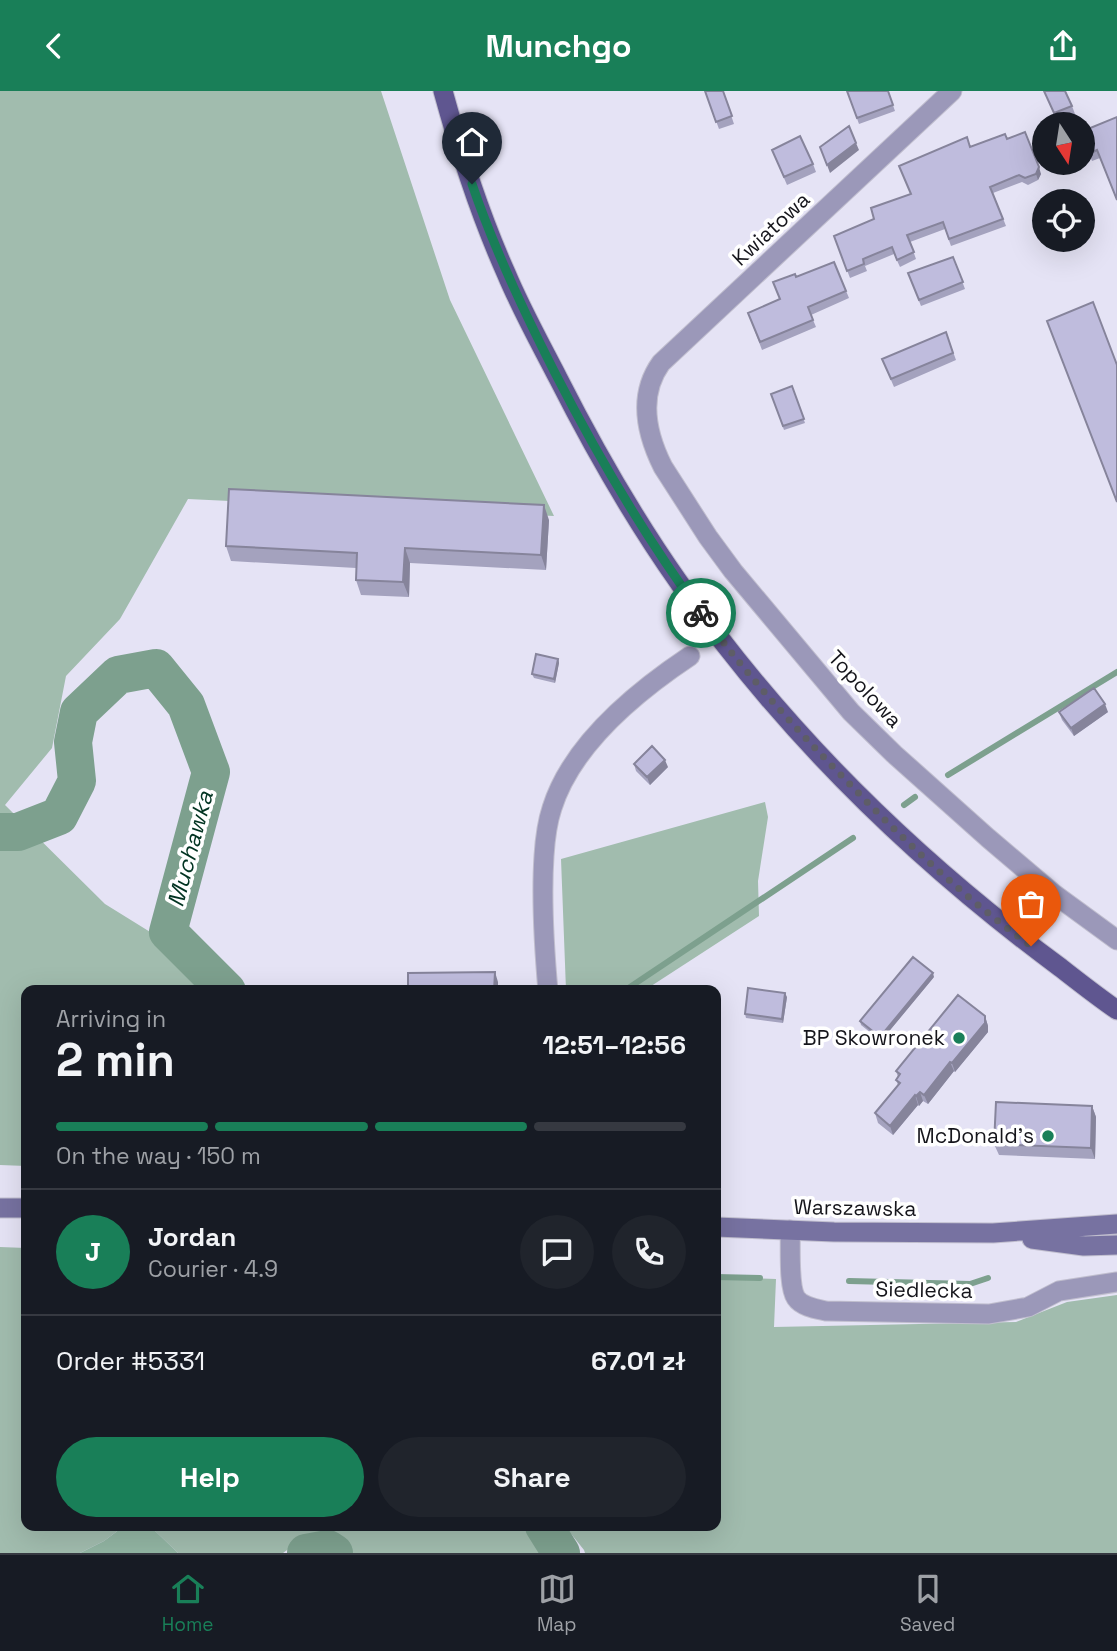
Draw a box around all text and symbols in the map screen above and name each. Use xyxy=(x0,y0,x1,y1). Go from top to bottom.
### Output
text: Munchgo xyxy=(485,26,632,66)
icon: back xyxy=(35,27,73,65)
icon: share xyxy=(1044,27,1082,65)
pin xyxy=(442,112,502,184)
north arrow xyxy=(1032,112,1096,175)
map controls xyxy=(1032,112,1095,252)
icon: home xyxy=(453,123,491,161)
street label: Kwiatowa xyxy=(726,186,815,271)
button: locate xyxy=(1032,189,1095,252)
courier xyxy=(666,578,736,648)
icon: bike xyxy=(682,594,720,632)
street label: Topolowa xyxy=(823,644,908,733)
water label: Muchawka xyxy=(160,787,220,910)
pin xyxy=(1001,874,1061,946)
icon: bag xyxy=(1012,885,1050,923)
text: Arriving in xyxy=(56,1004,166,1034)
place label: BP Skowronek xyxy=(803,1024,945,1051)
text: 12:51–12:56 xyxy=(542,1028,686,1062)
marker: BP Skowronek xyxy=(951,1030,967,1046)
text: 2 min xyxy=(56,1031,175,1089)
place label: McDonald's xyxy=(916,1122,1034,1149)
marker: McDonald's xyxy=(1040,1128,1056,1144)
text: On the way · 150 m xyxy=(56,1141,261,1171)
street label: Warszawska xyxy=(793,1193,917,1222)
button: chat xyxy=(520,1215,594,1289)
button: phone xyxy=(612,1215,686,1289)
text: Jordan xyxy=(148,1220,236,1254)
text: J xyxy=(85,1235,101,1269)
text: Courier · 4.9 xyxy=(148,1254,278,1284)
street label: Siedlecka xyxy=(875,1275,973,1304)
text: Order #5331 xyxy=(56,1344,205,1378)
text: 67.01 zł xyxy=(591,1344,686,1378)
button: Help xyxy=(56,1437,364,1517)
button: Share xyxy=(378,1437,686,1517)
tab: Home xyxy=(162,1570,213,1637)
tab: Map xyxy=(537,1570,576,1637)
tab: Saved xyxy=(900,1570,955,1637)

